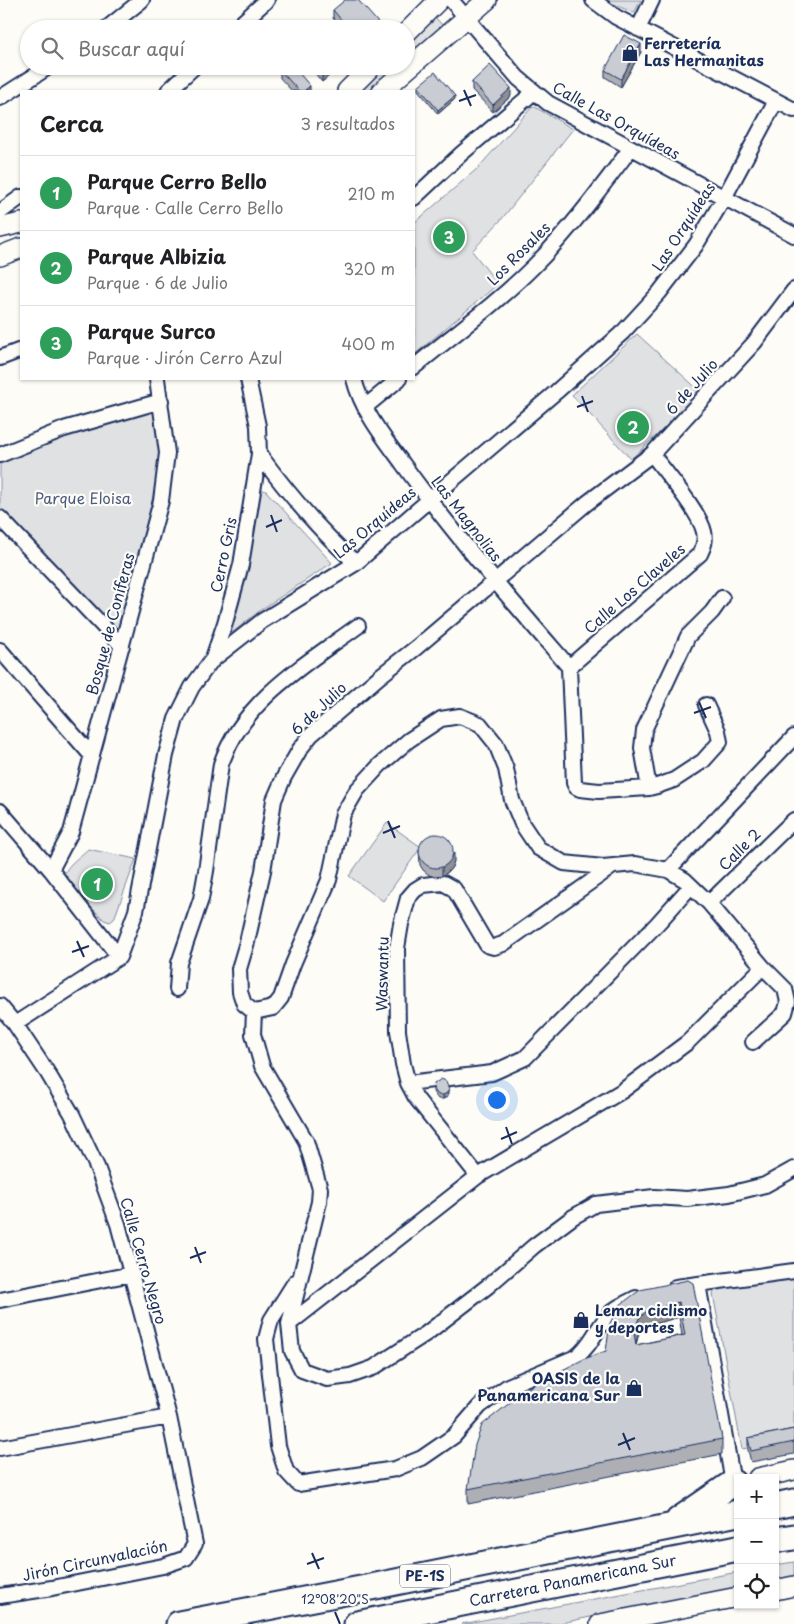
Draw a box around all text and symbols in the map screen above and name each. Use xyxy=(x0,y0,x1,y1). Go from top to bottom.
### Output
search box xyxy=(20,20,415,75)
place label: Ferretería Las Hermanitas xyxy=(644,31,764,71)
icon: search xyxy=(38,34,66,62)
text: Buscar aquí xyxy=(78,34,185,62)
shop icon: Ferretería Las Hermanitas xyxy=(620,43,640,63)
street label: Calle Las Orquídeas xyxy=(549,75,685,164)
text: Cerca xyxy=(40,107,104,139)
text: 3 resultados xyxy=(300,111,395,135)
text: Parque Cerro Bello xyxy=(87,167,267,195)
street label: Las Orquídeas xyxy=(645,177,720,275)
text: 1 xyxy=(52,181,60,205)
text: 210 m xyxy=(347,181,395,205)
text: Parque · Calle Cerro Bello xyxy=(87,195,284,219)
street label: Los Rosales xyxy=(481,216,555,290)
pin: 3 xyxy=(433,218,465,256)
text: Parque Albizia xyxy=(87,242,226,270)
text: 2 xyxy=(50,256,62,280)
text: 320 m xyxy=(344,256,395,280)
text: Parque · 6 de Julio xyxy=(87,270,228,294)
text: Parque Surco xyxy=(87,317,215,345)
text: 3 xyxy=(51,331,61,355)
text: 400 m xyxy=(342,331,395,355)
text: Parque · Jirón Cerro Azul xyxy=(87,345,282,369)
street label: 6 de Julio xyxy=(659,353,722,419)
pin: 2 xyxy=(617,408,649,446)
street label: Las Magnolias xyxy=(426,470,508,566)
street label: Las Orquídeas xyxy=(328,480,421,563)
park label: Parque Eloisa xyxy=(35,486,132,509)
street label: Cerro Gris xyxy=(203,515,242,595)
street label: Calle Los Claveles xyxy=(578,537,690,638)
street label: Bosque de Coníferas xyxy=(79,550,140,697)
street label: 6 de Julio xyxy=(285,676,351,740)
street label: Calle 2 xyxy=(713,823,765,875)
pin: 1 xyxy=(81,865,113,903)
street label: Waswantu xyxy=(369,936,394,1012)
your location xyxy=(484,1087,510,1113)
street label: Calle Cerro Negro xyxy=(115,1194,174,1327)
place label: Lemar ciclismo y deportes xyxy=(595,1298,707,1338)
shop icon: Lemar ciclismo y deportes xyxy=(571,1310,591,1330)
place label: OASIS de la Panamericana Sur xyxy=(477,1366,621,1406)
shop icon: OASIS de la Panamericana Sur xyxy=(624,1378,644,1398)
map controls xyxy=(734,1474,779,1609)
button: + xyxy=(734,1474,779,1519)
button: − xyxy=(734,1519,779,1564)
street label: Jirón Circunvalación xyxy=(20,1533,169,1586)
street label: Carretera Panamericana Sur xyxy=(467,1548,678,1611)
road number: PE-1S xyxy=(400,1564,450,1588)
button: locate xyxy=(734,1564,779,1609)
text: 12°08'20"S xyxy=(301,1590,369,1608)

